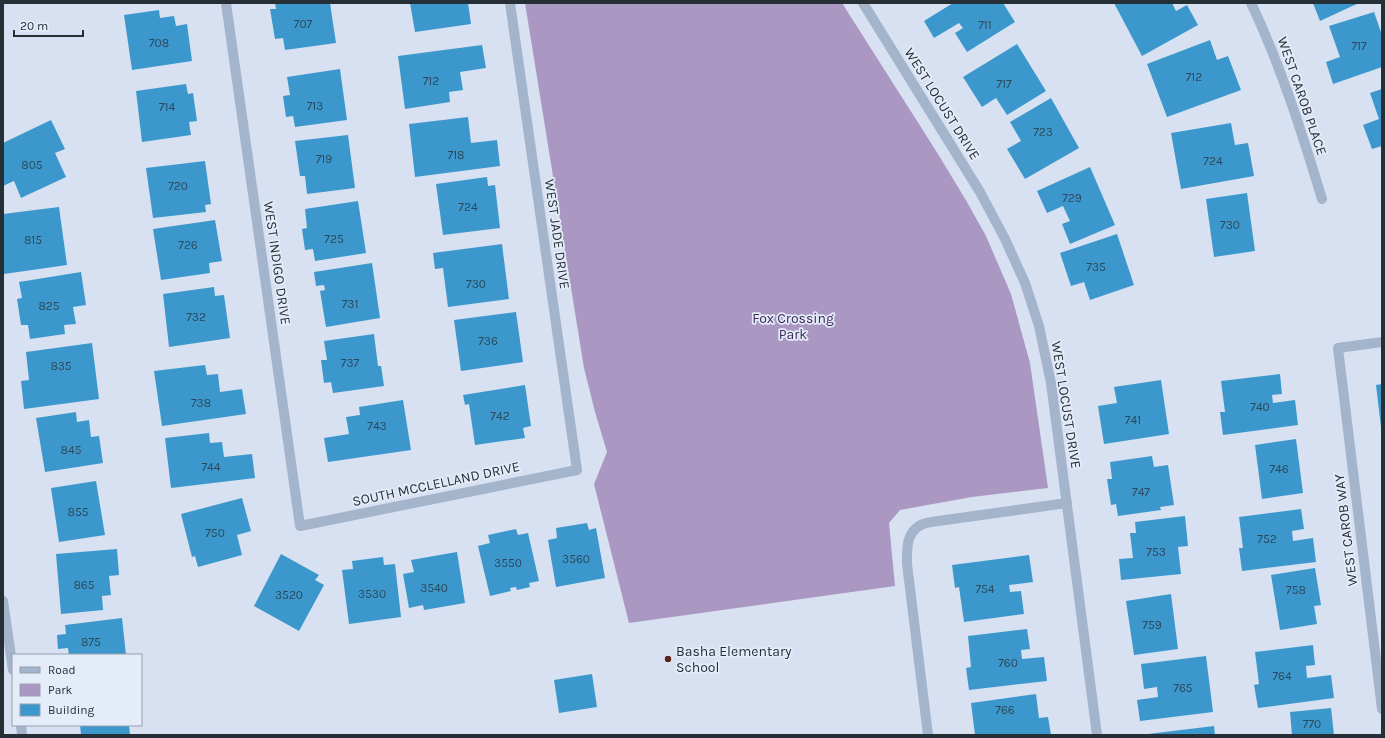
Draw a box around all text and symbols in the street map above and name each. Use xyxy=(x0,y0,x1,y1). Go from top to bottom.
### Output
scale bar xyxy=(14,12,83,38)
house number: 707 xyxy=(294,17,313,31)
house number: 711 xyxy=(978,18,992,32)
text: 20 m xyxy=(20,19,48,33)
street label: WEST CAROB PLACE xyxy=(1274,34,1330,158)
house number: 708 xyxy=(149,36,169,50)
house number: 717 xyxy=(1351,39,1367,53)
street label: WEST LOCUST DRIVE xyxy=(901,45,983,163)
house number: 712 xyxy=(1186,70,1202,84)
house number: 712 xyxy=(423,74,439,88)
house number: 717 xyxy=(996,77,1012,91)
house number: 713 xyxy=(307,99,323,113)
house number: 714 xyxy=(159,100,175,114)
house number: 723 xyxy=(1033,125,1053,139)
house number: 718 xyxy=(448,148,464,162)
house number: 719 xyxy=(316,152,332,166)
house number: 724 xyxy=(1203,154,1223,168)
house number: 805 xyxy=(21,158,43,172)
street label: WEST JADE DRIVE xyxy=(541,178,573,290)
house number: 720 xyxy=(168,179,188,193)
house number: 729 xyxy=(1062,191,1082,205)
street label: WEST INDIGO DRIVE xyxy=(260,200,294,326)
house number: 724 xyxy=(458,200,478,214)
house number: 730 xyxy=(1220,218,1240,232)
house number: 725 xyxy=(324,232,344,246)
house number: 815 xyxy=(24,233,42,247)
house number: 726 xyxy=(178,238,198,252)
house number: 735 xyxy=(1086,260,1106,274)
house number: 730 xyxy=(466,277,486,291)
house number: 731 xyxy=(342,297,358,311)
house number: 825 xyxy=(38,299,60,313)
house number: 732 xyxy=(186,310,206,324)
park label: Fox Crossing Park xyxy=(752,310,834,343)
house number: 736 xyxy=(478,334,498,348)
street label: WEST LOCUST DRIVE xyxy=(1048,340,1084,470)
house number: 737 xyxy=(341,356,360,370)
house number: 835 xyxy=(50,359,72,373)
house number: 738 xyxy=(191,396,211,410)
house number: 740 xyxy=(1250,400,1270,414)
house number: 742 xyxy=(490,409,510,423)
house number: 741 xyxy=(1125,413,1141,427)
house number: 743 xyxy=(367,419,387,433)
house number: 845 xyxy=(61,443,82,457)
street label: SOUTH MCCLELLAND DRIVE xyxy=(351,458,521,510)
house number: 744 xyxy=(201,460,221,474)
house number: 746 xyxy=(1269,462,1289,476)
street label: WEST CAROB WAY xyxy=(1331,473,1361,587)
house number: 747 xyxy=(1132,485,1150,499)
house number: 855 xyxy=(68,505,89,519)
house number: 750 xyxy=(205,526,225,540)
house number: 752 xyxy=(1257,532,1277,546)
house number: 753 xyxy=(1146,545,1166,559)
house number: 3560 xyxy=(562,552,590,566)
house number: 3550 xyxy=(494,556,522,570)
house number: 865 xyxy=(73,578,95,592)
house number: 3540 xyxy=(420,581,448,595)
house number: 754 xyxy=(975,582,995,596)
house number: 758 xyxy=(1286,583,1306,597)
house number: 3530 xyxy=(358,587,386,601)
house number: 3520 xyxy=(275,588,303,602)
house number: 759 xyxy=(1142,618,1162,632)
house number: 875 xyxy=(81,635,101,649)
place label: Basha Elementary School xyxy=(676,643,792,676)
legend xyxy=(12,654,142,726)
marker: Basha Elementary School xyxy=(663,654,673,664)
house number: 760 xyxy=(998,656,1018,670)
text: Road xyxy=(48,663,76,677)
house number: 764 xyxy=(1272,669,1292,683)
house number: 765 xyxy=(1173,681,1193,695)
text: Park xyxy=(48,683,73,697)
text: Building xyxy=(48,703,95,717)
house number: 766 xyxy=(995,703,1015,717)
house number: 770 xyxy=(1303,717,1321,731)

